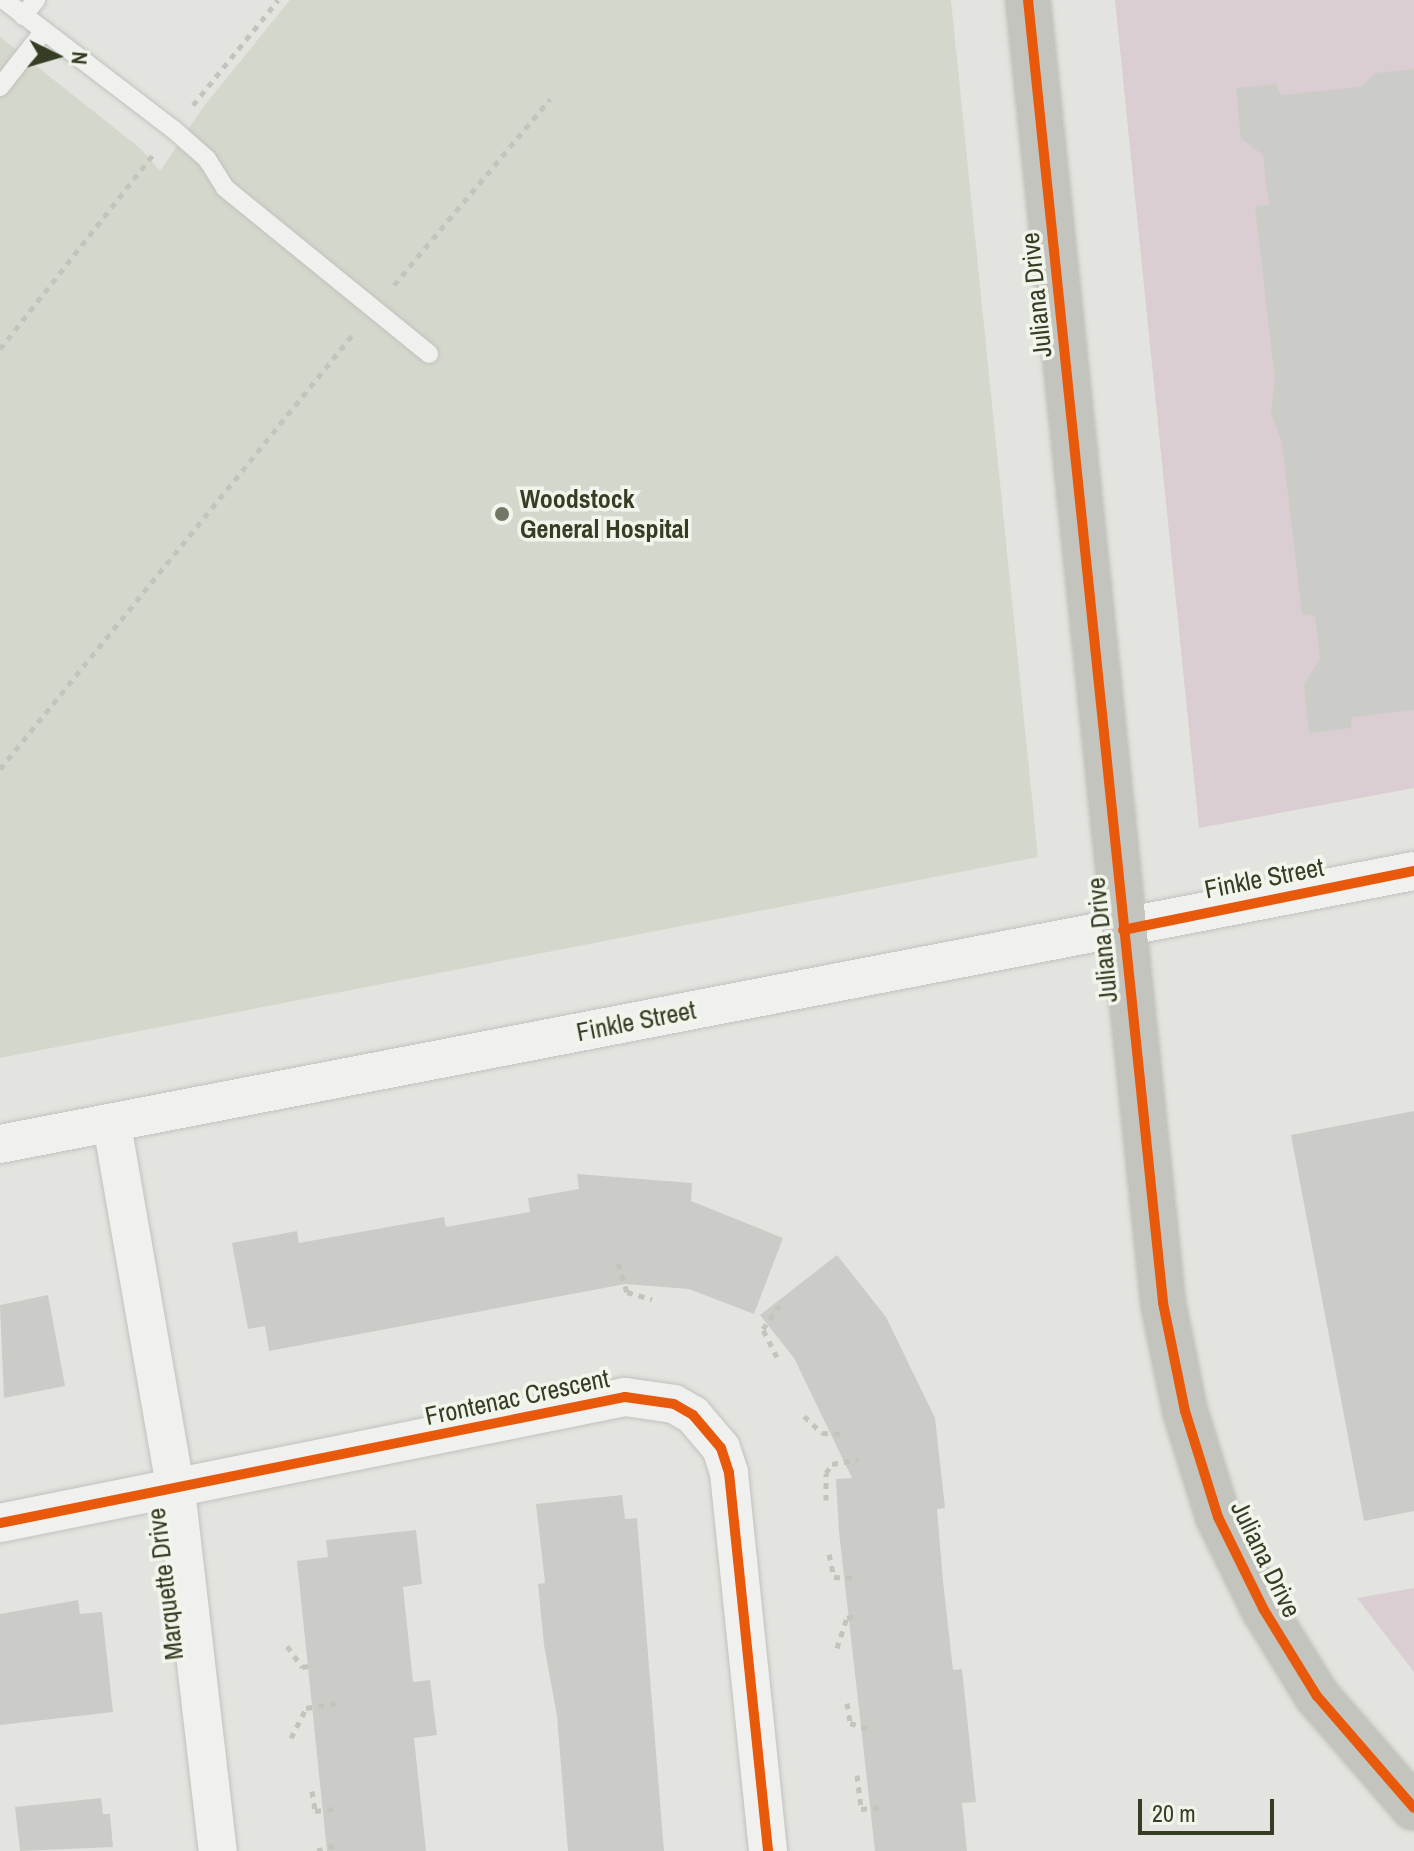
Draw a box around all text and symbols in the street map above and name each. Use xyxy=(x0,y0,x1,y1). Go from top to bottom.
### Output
north arrow xyxy=(16,16,96,96)
text: N xyxy=(64,50,95,66)
street label: Juliana Drive xyxy=(1014,231,1058,359)
place label: Woodstock General Hospital xyxy=(520,483,689,544)
marker: Woodstock General Hospital xyxy=(491,503,513,525)
street label: Finkle Street xyxy=(1202,851,1326,905)
street label: Juliana Drive xyxy=(1080,876,1124,1004)
street label: Finkle Street xyxy=(574,994,698,1048)
street label: Frontenac Crescent xyxy=(422,1362,612,1432)
street label: Juliana Drive xyxy=(1224,1496,1308,1622)
street label: Marquette Drive xyxy=(140,1506,190,1662)
scale bar xyxy=(1142,1783,1278,1833)
text: 20 m xyxy=(1152,1797,1196,1829)

